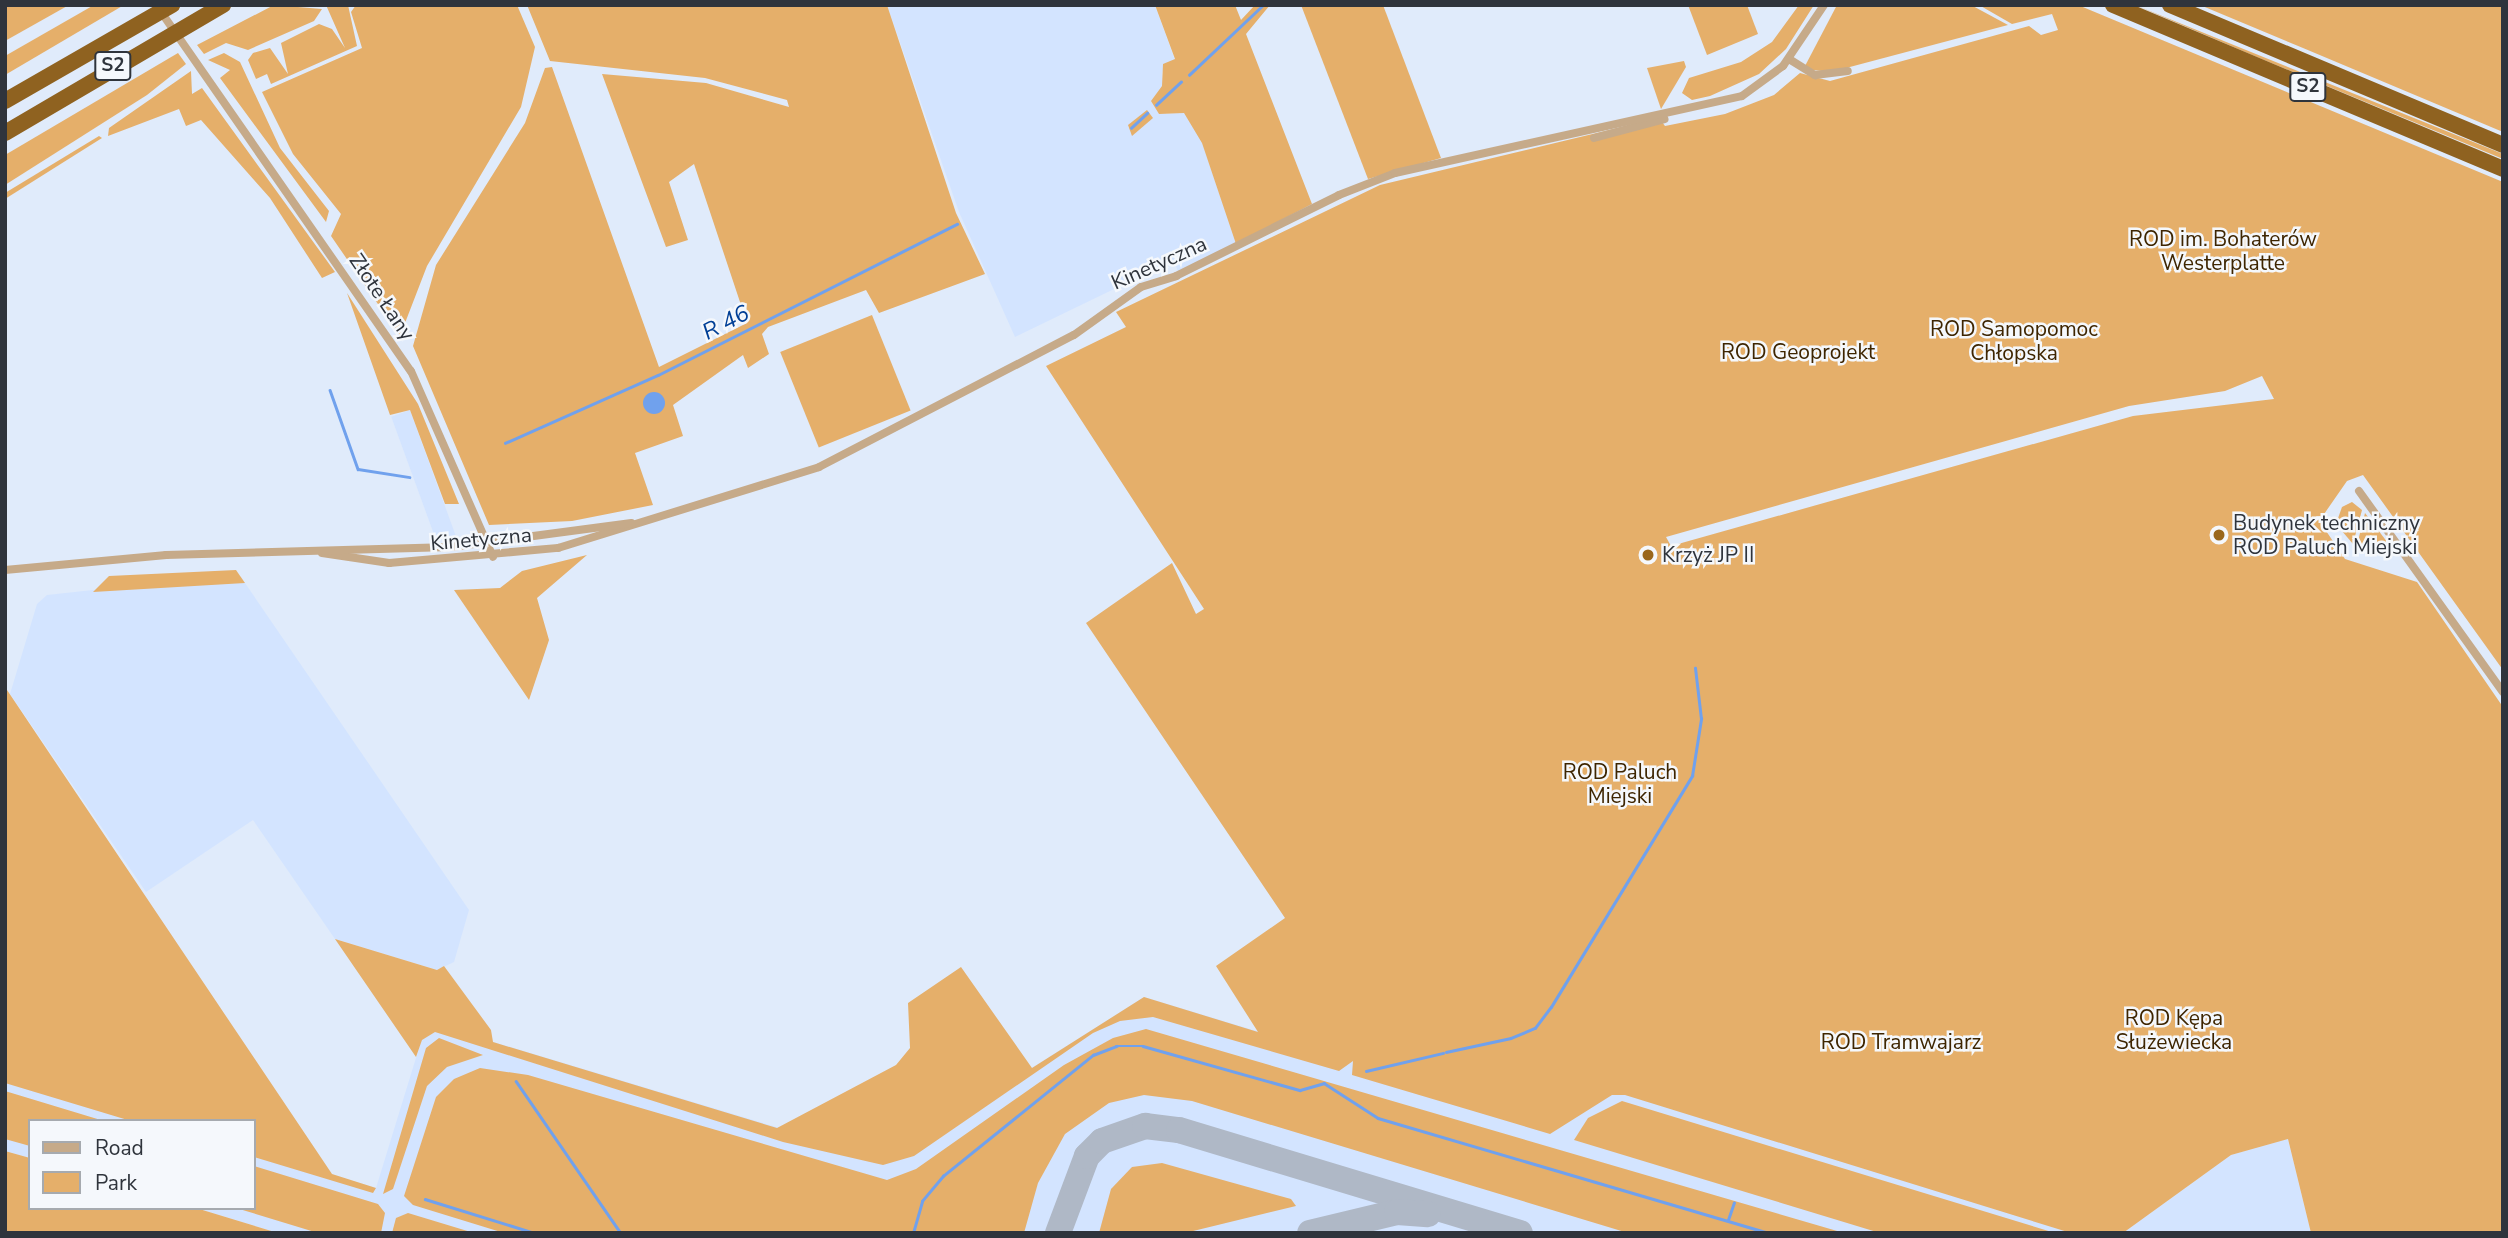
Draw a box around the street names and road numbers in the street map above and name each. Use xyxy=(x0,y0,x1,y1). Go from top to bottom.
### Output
road number: S2 xyxy=(94,50,132,82)
road number: S2 xyxy=(2289,72,2327,102)
street label: Kinetyczna xyxy=(1107,231,1211,295)
street label: Złote Łany xyxy=(344,249,420,345)
street label: Kinetyczna xyxy=(429,522,533,556)

